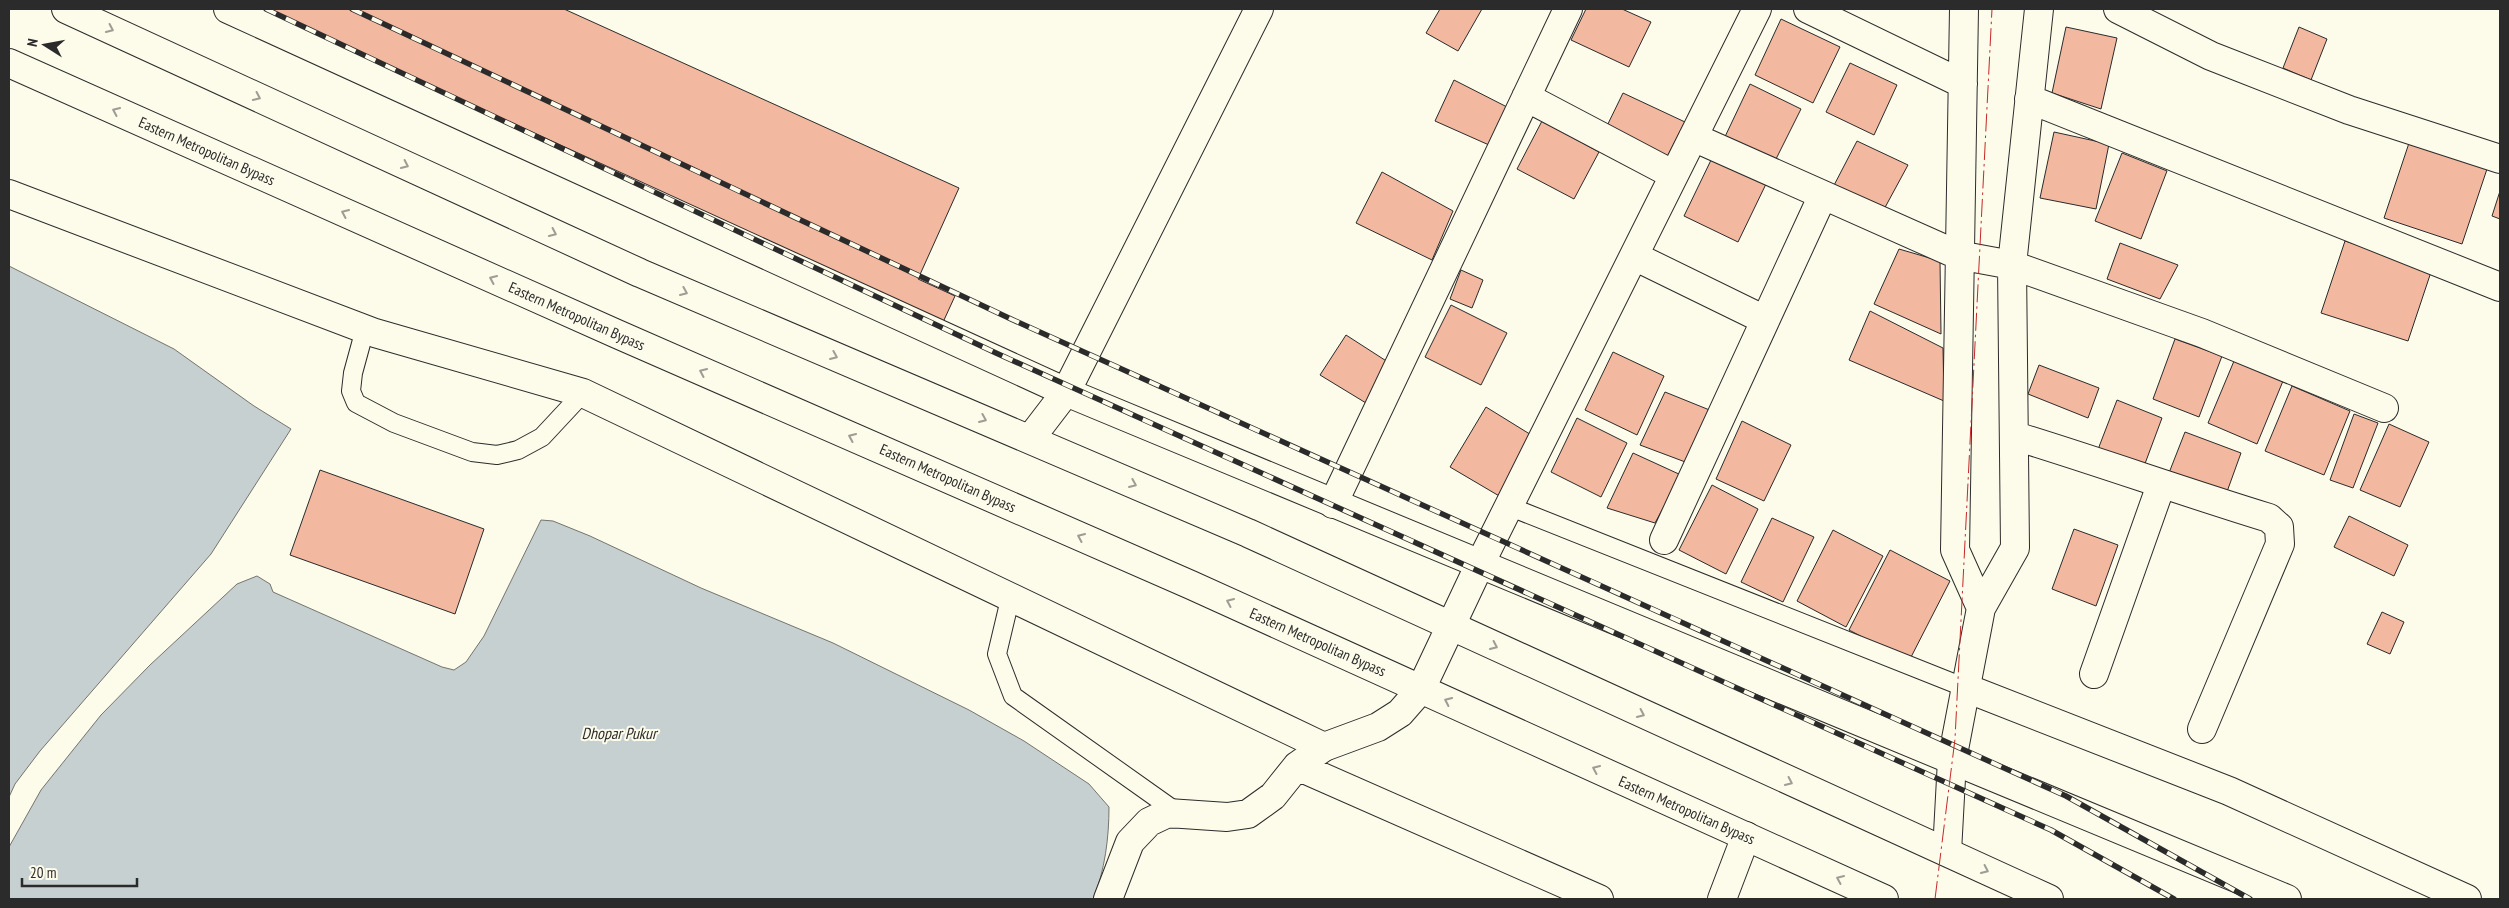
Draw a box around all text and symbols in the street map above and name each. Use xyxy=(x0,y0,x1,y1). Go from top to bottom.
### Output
north arrow xyxy=(20,20,70,70)
one-way arrow xyxy=(105,23,114,33)
text: N xyxy=(23,37,42,48)
one-way arrow xyxy=(252,91,261,101)
one-way arrow xyxy=(112,106,121,117)
street label: Eastern Metropolitan Bypass xyxy=(136,112,278,190)
one-way arrow xyxy=(400,159,409,169)
one-way arrow xyxy=(341,209,350,219)
one-way arrow xyxy=(548,227,557,237)
one-way arrow xyxy=(489,274,498,285)
street label: Eastern Metropolitan Bypass xyxy=(506,277,648,355)
one-way arrow xyxy=(679,286,688,297)
one-way arrow xyxy=(829,349,838,360)
one-way arrow xyxy=(699,367,708,378)
one-way arrow xyxy=(979,414,987,424)
one-way arrow xyxy=(848,432,857,443)
street label: Eastern Metropolitan Bypass xyxy=(877,439,1019,517)
one-way arrow xyxy=(1128,477,1137,488)
one-way arrow xyxy=(1077,532,1086,543)
one-way arrow xyxy=(1226,598,1235,609)
street label: Eastern Metropolitan Bypass xyxy=(1247,603,1389,681)
one-way arrow xyxy=(1489,640,1498,651)
one-way arrow xyxy=(1444,697,1453,708)
one-way arrow xyxy=(1636,708,1645,719)
water label: Dhopar Pukur xyxy=(582,723,659,743)
one-way arrow xyxy=(1592,764,1601,775)
street label: Eastern Metropolitan Bypass xyxy=(1616,771,1758,849)
one-way arrow xyxy=(1784,776,1793,786)
scale bar xyxy=(22,856,138,888)
text: 20 m xyxy=(30,863,56,882)
one-way arrow xyxy=(1980,864,1989,874)
one-way arrow xyxy=(1836,875,1845,885)

